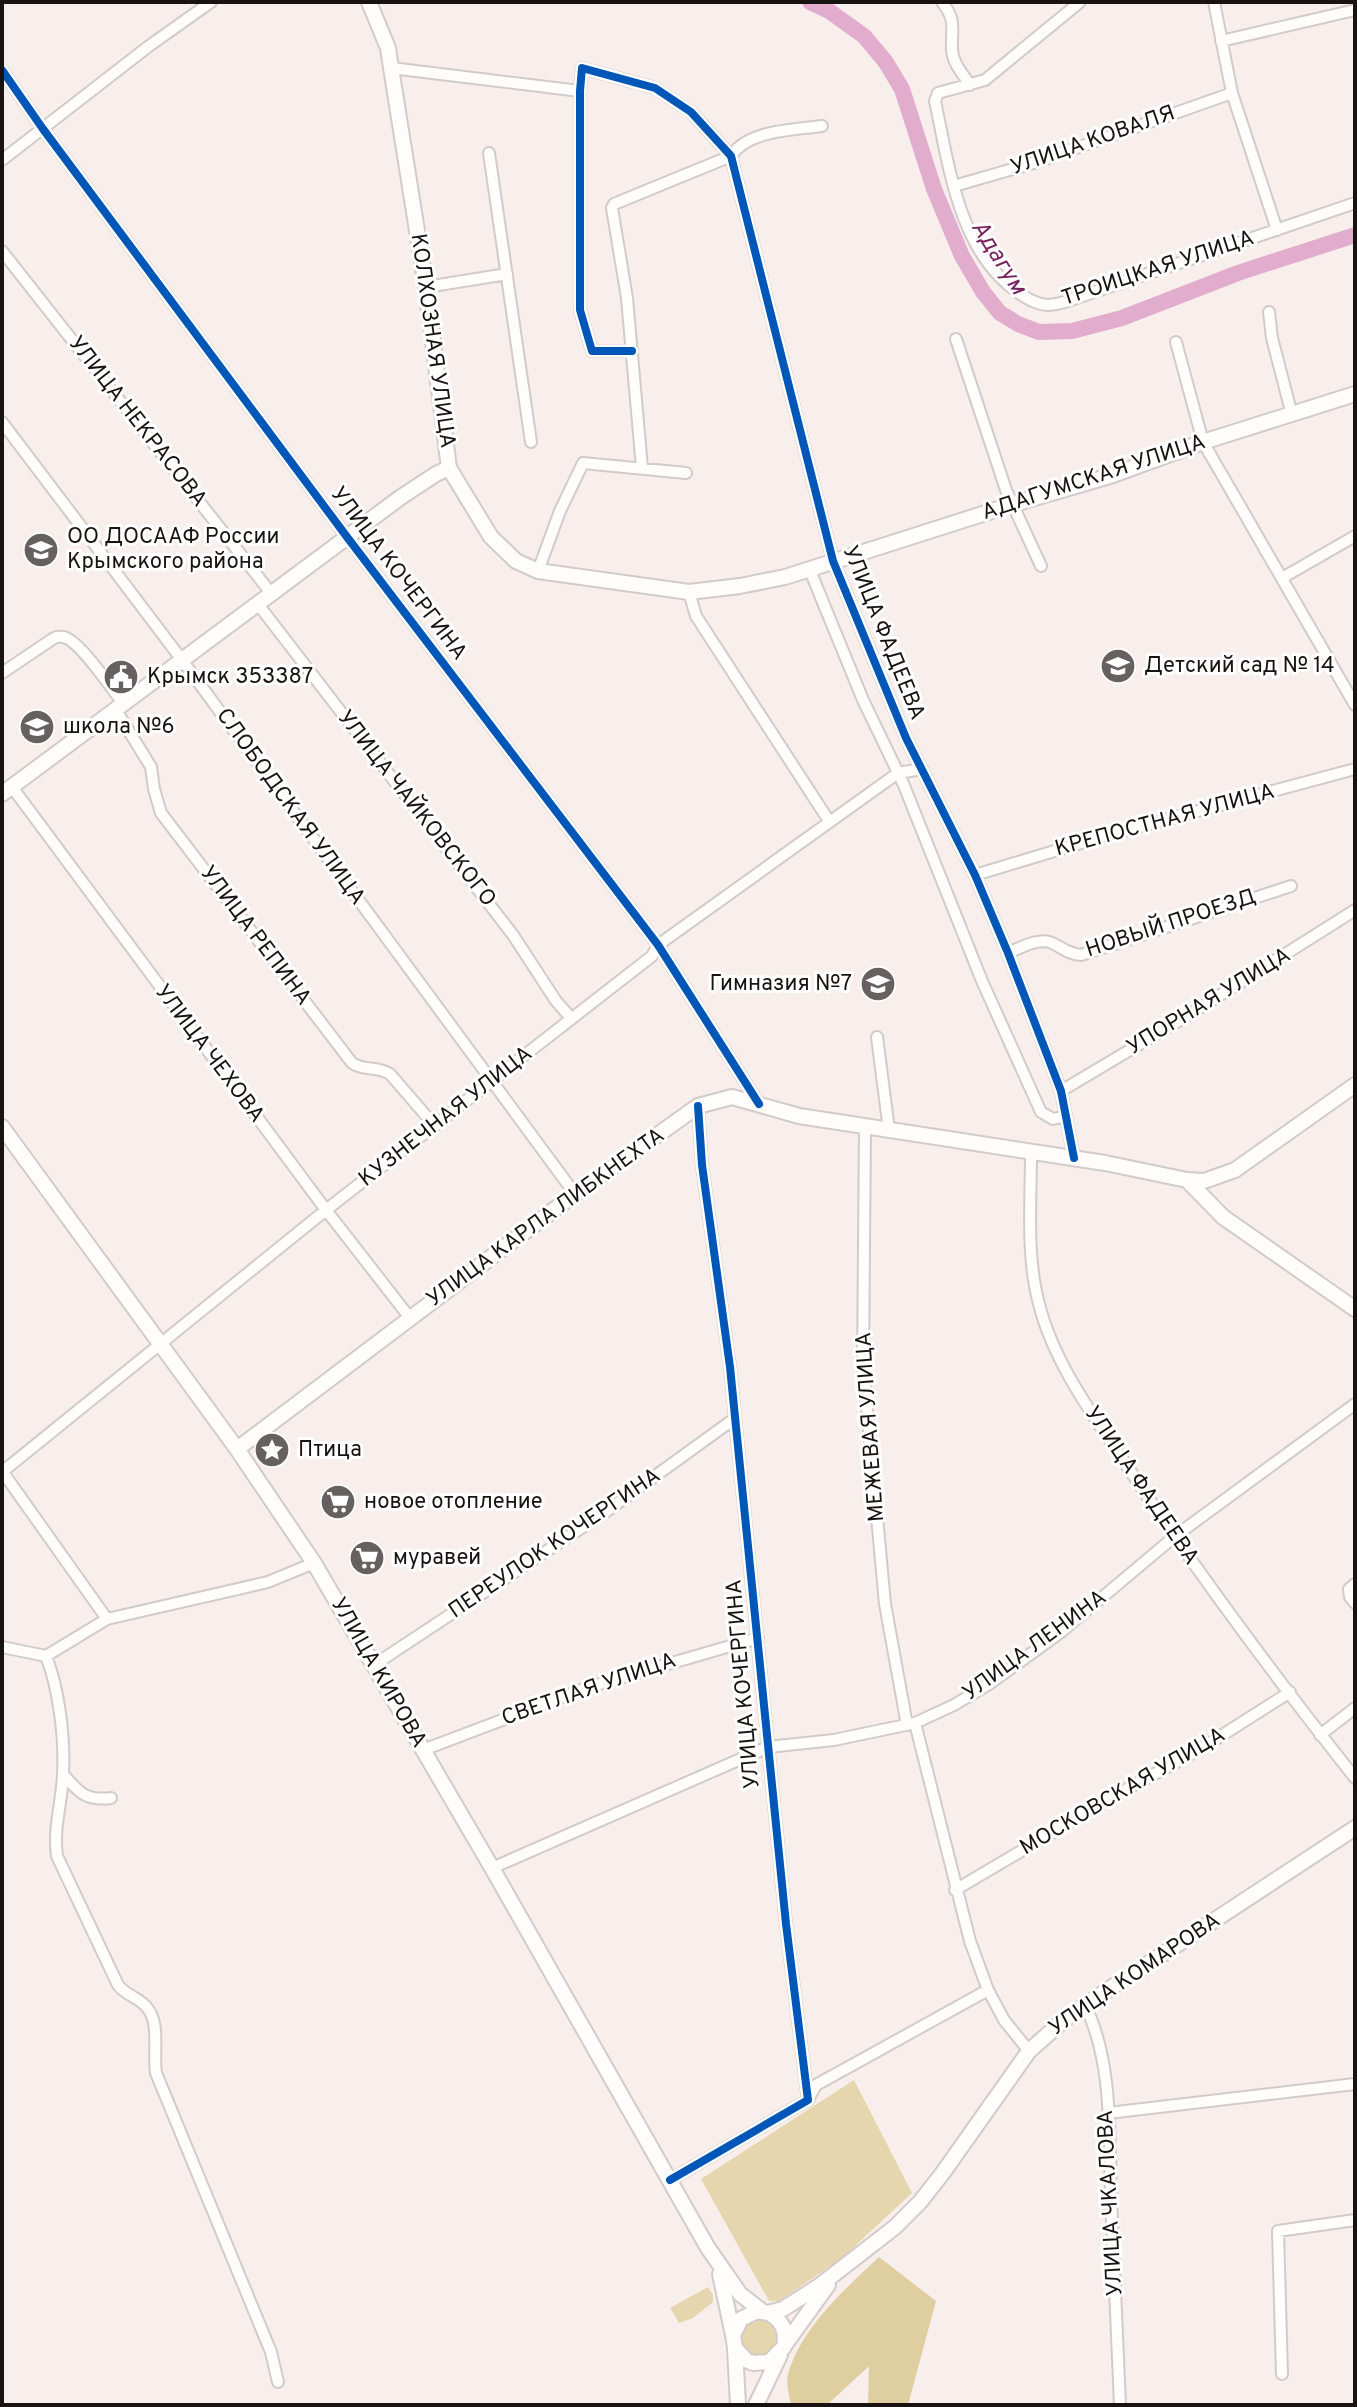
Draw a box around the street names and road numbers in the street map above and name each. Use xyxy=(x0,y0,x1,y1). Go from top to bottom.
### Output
street label: УЛИЦА КОВАЛЯ xyxy=(1007,100,1179,182)
street label: ТРОИЦКАЯ УЛИЦА xyxy=(1058,225,1258,313)
street label: КОЛХОЗНАЯ УЛИЦА xyxy=(404,232,460,450)
street label: УЛИЦА НЕКРАСОВА xyxy=(62,331,212,513)
street label: АДАГУМСКАЯ УЛИЦА xyxy=(979,429,1209,527)
street label: УЛИЦА КОЧЕРГИНА xyxy=(324,482,472,666)
street label: УЛИЦА ФАДЕЕВА xyxy=(836,542,930,724)
street label: СЛОБОДСКАЯ УЛИЦА xyxy=(210,703,370,911)
street label: УЛИЦА ЧАЙКОВСКОГО xyxy=(331,704,503,913)
street label: КРЕПОСТНАЯ УЛИЦА xyxy=(1052,779,1278,863)
street label: УЛИЦА РЕПИНА xyxy=(194,861,316,1011)
street label: НОВЫЙ ПРОЕЗД xyxy=(1082,881,1260,964)
street label: УПОРНАЯ УЛИЦА xyxy=(1122,942,1296,1062)
street label: УЛИЦА ЧЕХОВА xyxy=(148,980,270,1128)
street label: КУЗНЕЧНАЯ УЛИЦА xyxy=(354,1041,538,1193)
street label: УЛИЦА КАРЛА ЛИБКНЕХТА xyxy=(422,1123,670,1313)
street label: МЕЖЕВАЯ УЛИЦА xyxy=(851,1331,891,1523)
street label: УЛИЦА ФАДЕЕВА xyxy=(1078,1401,1204,1571)
street label: ПЕРЕУЛОК КОЧЕРГИНА xyxy=(444,1463,666,1625)
street label: УЛИЦА КОЧЕРГИНА xyxy=(721,1578,767,1790)
street label: УЛИЦА ЛЕНИНА xyxy=(958,1585,1112,1707)
street label: УЛИЦА КИРОВА xyxy=(324,1593,432,1753)
street label: СВЕТЛАЯ УЛИЦА xyxy=(498,1648,680,1732)
street label: МОСКОВСКАЯ УЛИЦА xyxy=(1015,1722,1231,1862)
street label: УЛИЦА КОМАРОВА xyxy=(1044,1908,1226,2042)
street label: УЛИЦА ЧКАЛОВА xyxy=(1093,2109,1129,2297)

